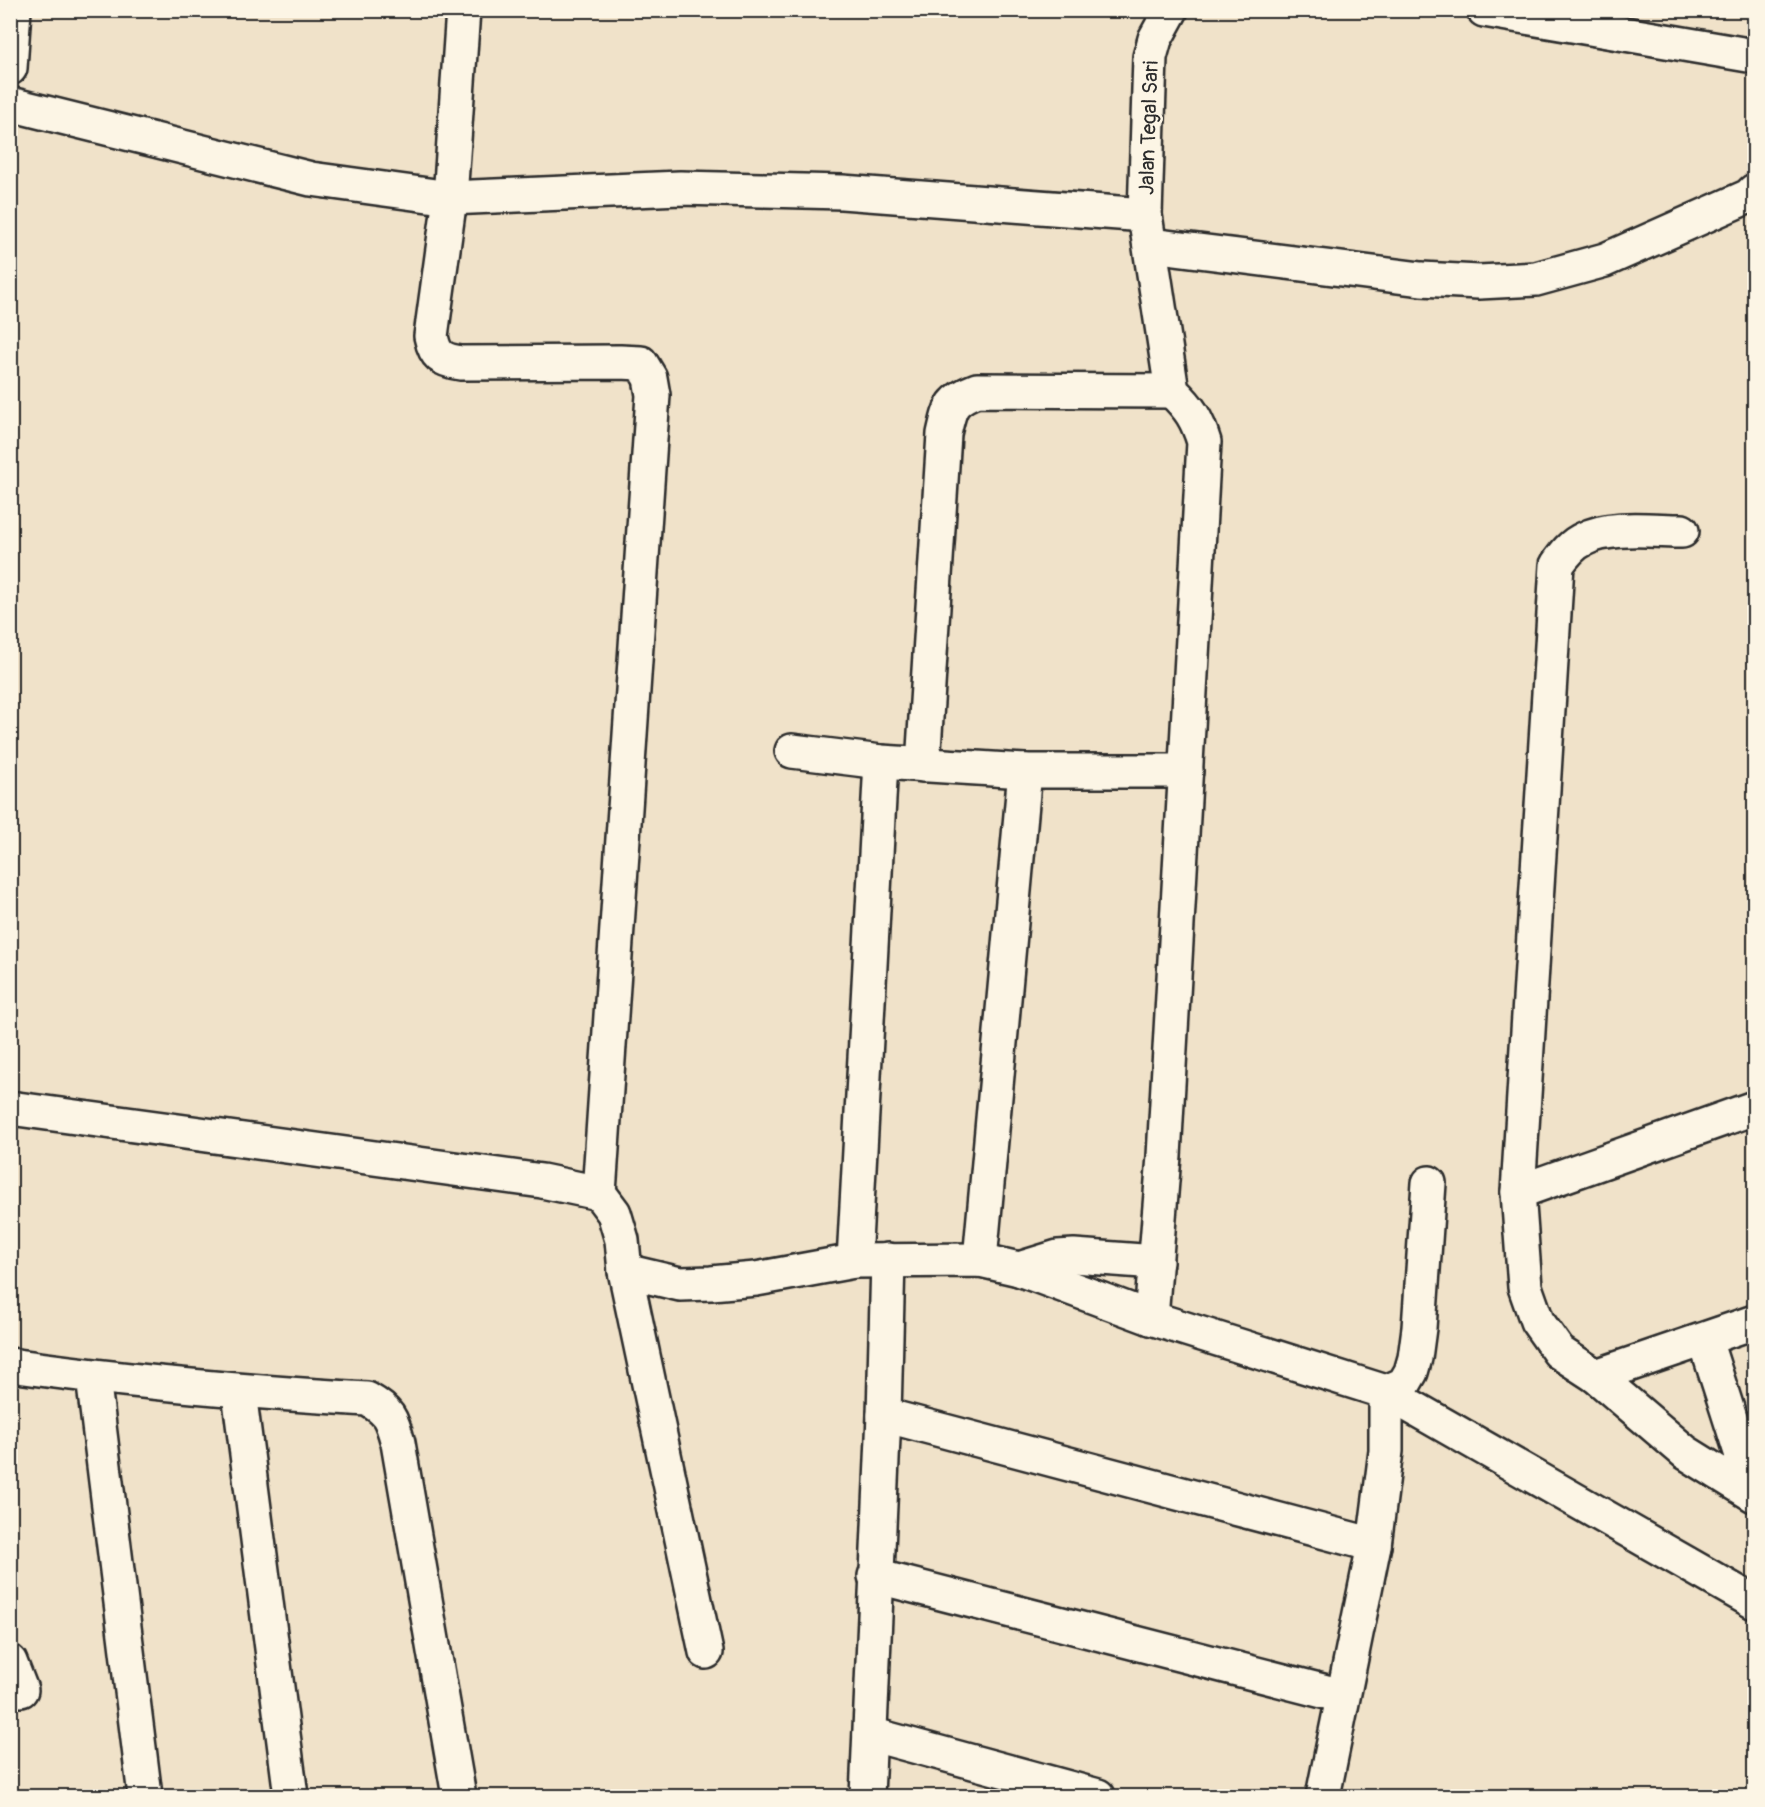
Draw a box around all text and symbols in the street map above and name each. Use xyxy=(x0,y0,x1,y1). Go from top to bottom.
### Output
street label: Jalan Tegal Sari xyxy=(1133,60,1165,196)

